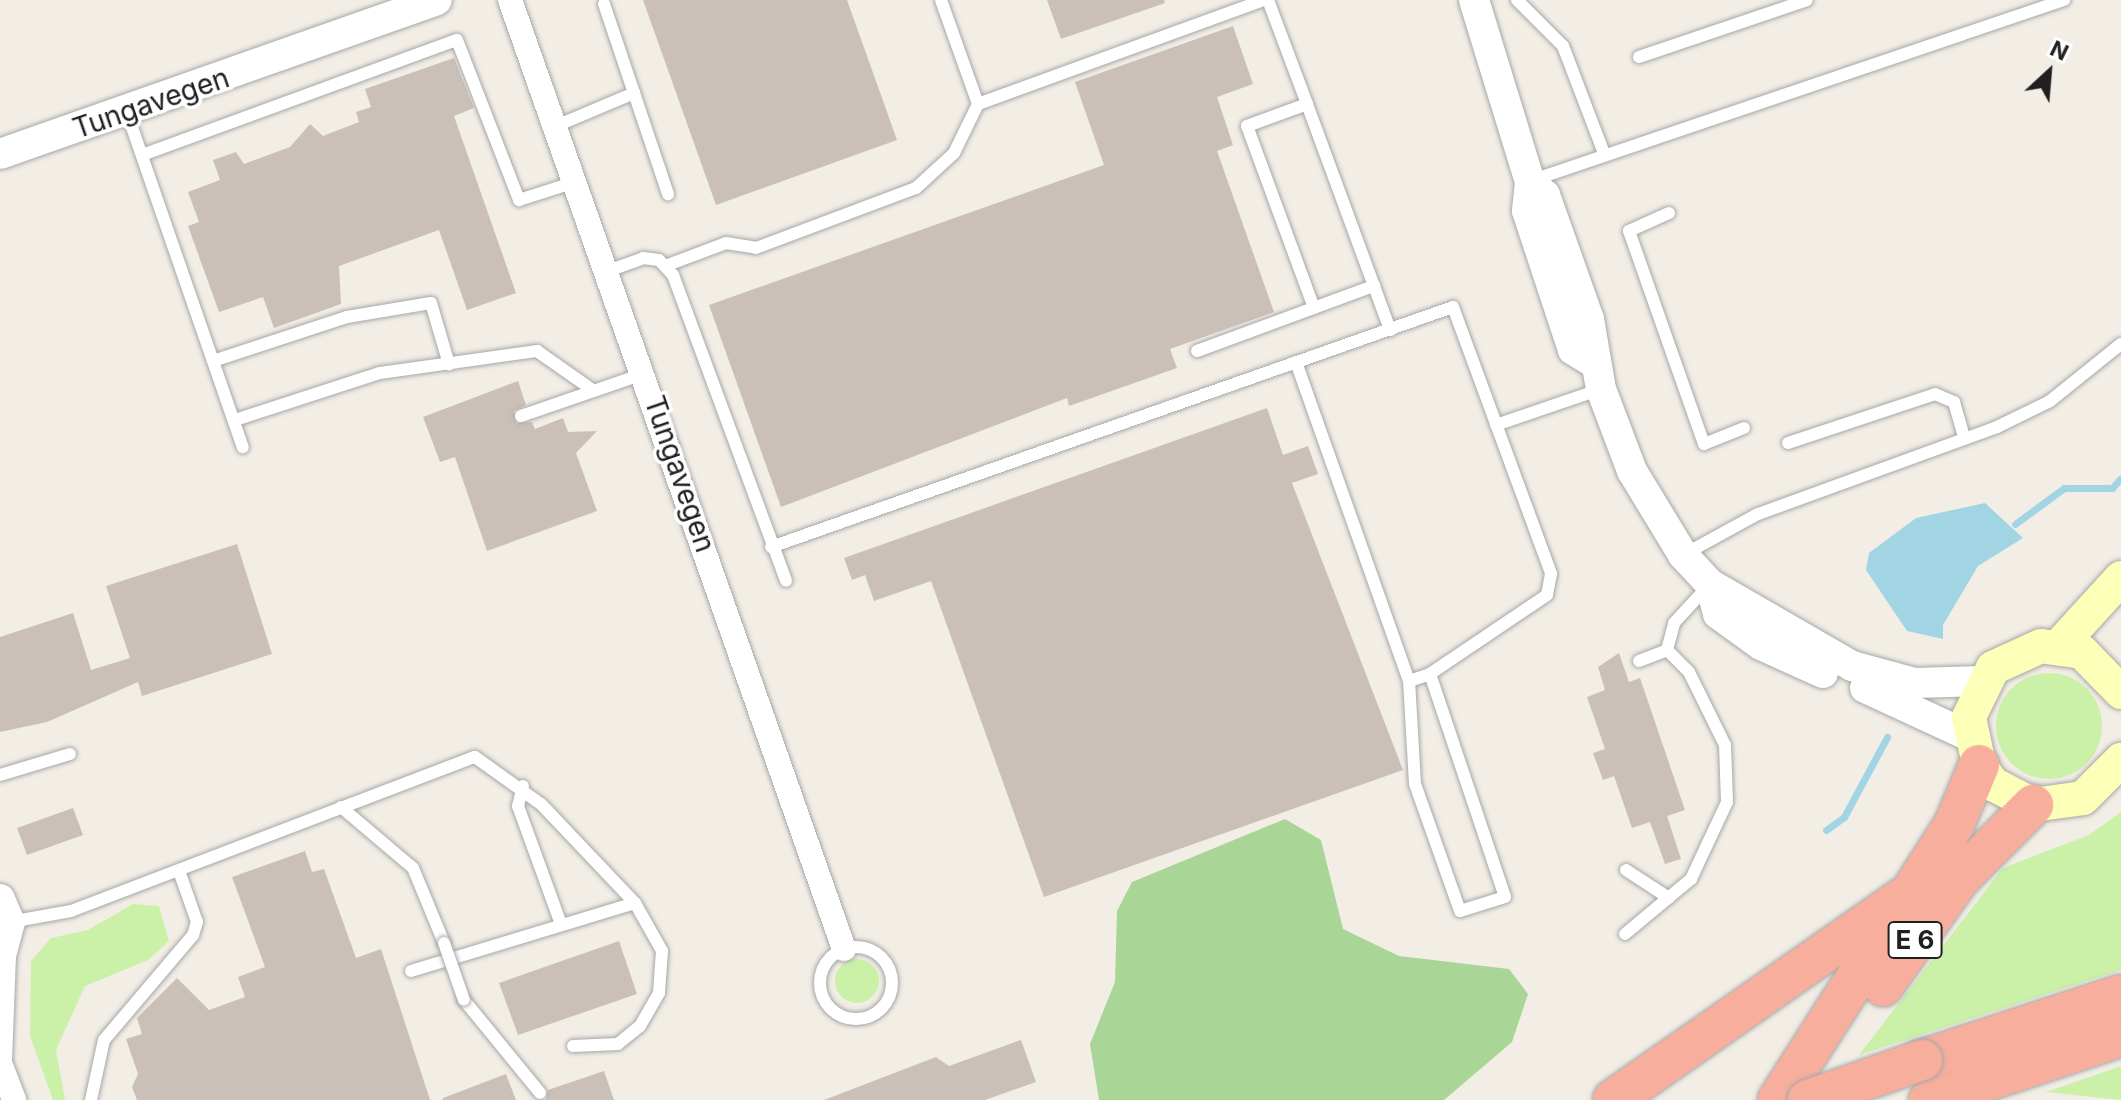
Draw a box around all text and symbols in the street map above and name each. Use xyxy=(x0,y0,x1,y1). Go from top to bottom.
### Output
north arrow xyxy=(2009,32,2089,112)
text: N xyxy=(2046,35,2073,66)
street label: Tungavegen xyxy=(68,61,234,145)
street label: Tungavegen xyxy=(638,391,722,557)
road number: E 6 xyxy=(1887,918,1943,962)

